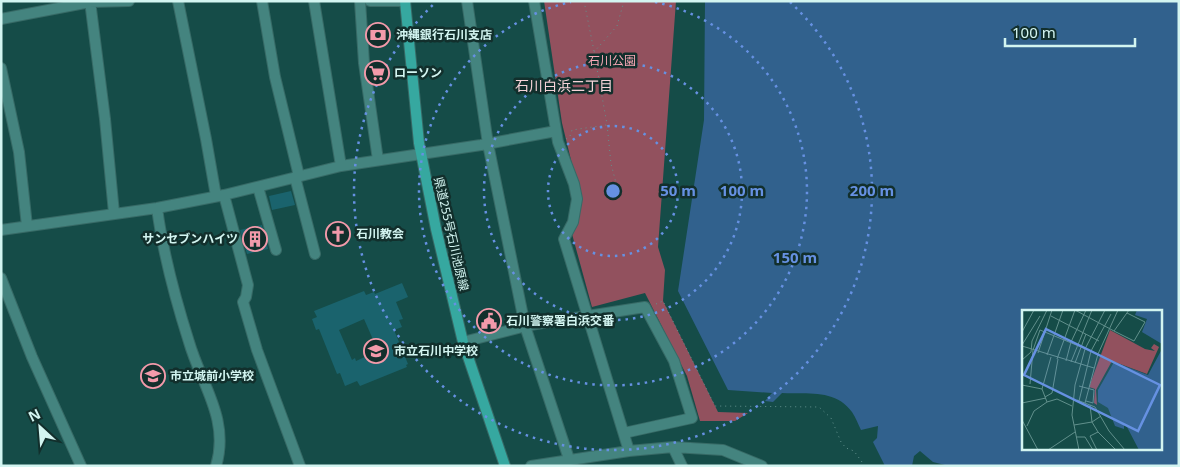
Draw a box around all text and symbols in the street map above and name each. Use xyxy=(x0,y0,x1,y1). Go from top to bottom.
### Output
scale bar xyxy=(1005,15,1135,47)
bank icon: 沖縄銀行石川支店 xyxy=(365,22,391,48)
text: 100 m xyxy=(1012,22,1056,42)
place label: 沖縄銀行石川支店 xyxy=(396,26,492,43)
park label: 石川公園 xyxy=(588,52,636,69)
supermarket icon: ローソン xyxy=(364,60,390,86)
place label: ローソン xyxy=(394,64,442,81)
district label: 石川白浜二丁目 xyxy=(515,76,613,95)
street label: 県道255号石川池原線 xyxy=(430,175,473,293)
text: 50 m xyxy=(660,180,696,200)
text: 100 m xyxy=(720,180,764,200)
text: 200 m xyxy=(850,180,894,200)
centre of rings xyxy=(604,182,622,200)
church icon: 石川教会 xyxy=(325,221,351,247)
place label: 石川教会 xyxy=(356,225,404,242)
building icon: サンセブンハイツ xyxy=(242,226,268,252)
place label: サンセブンハイツ xyxy=(142,230,238,247)
text: 150 m xyxy=(773,247,817,267)
public building icon: 石川警察署白浜交番 xyxy=(476,308,502,334)
inset map xyxy=(1022,310,1162,450)
place label: 石川警察署白浜交番 xyxy=(506,312,615,329)
school or university icon: 市立石川中学校 xyxy=(363,338,389,364)
place label: 市立石川中学校 xyxy=(394,342,478,359)
school or university icon: 市立城前小学校 xyxy=(140,363,166,389)
place label: 市立城前小学校 xyxy=(170,367,254,384)
north arrow xyxy=(15,402,65,452)
text: N xyxy=(25,404,43,426)

